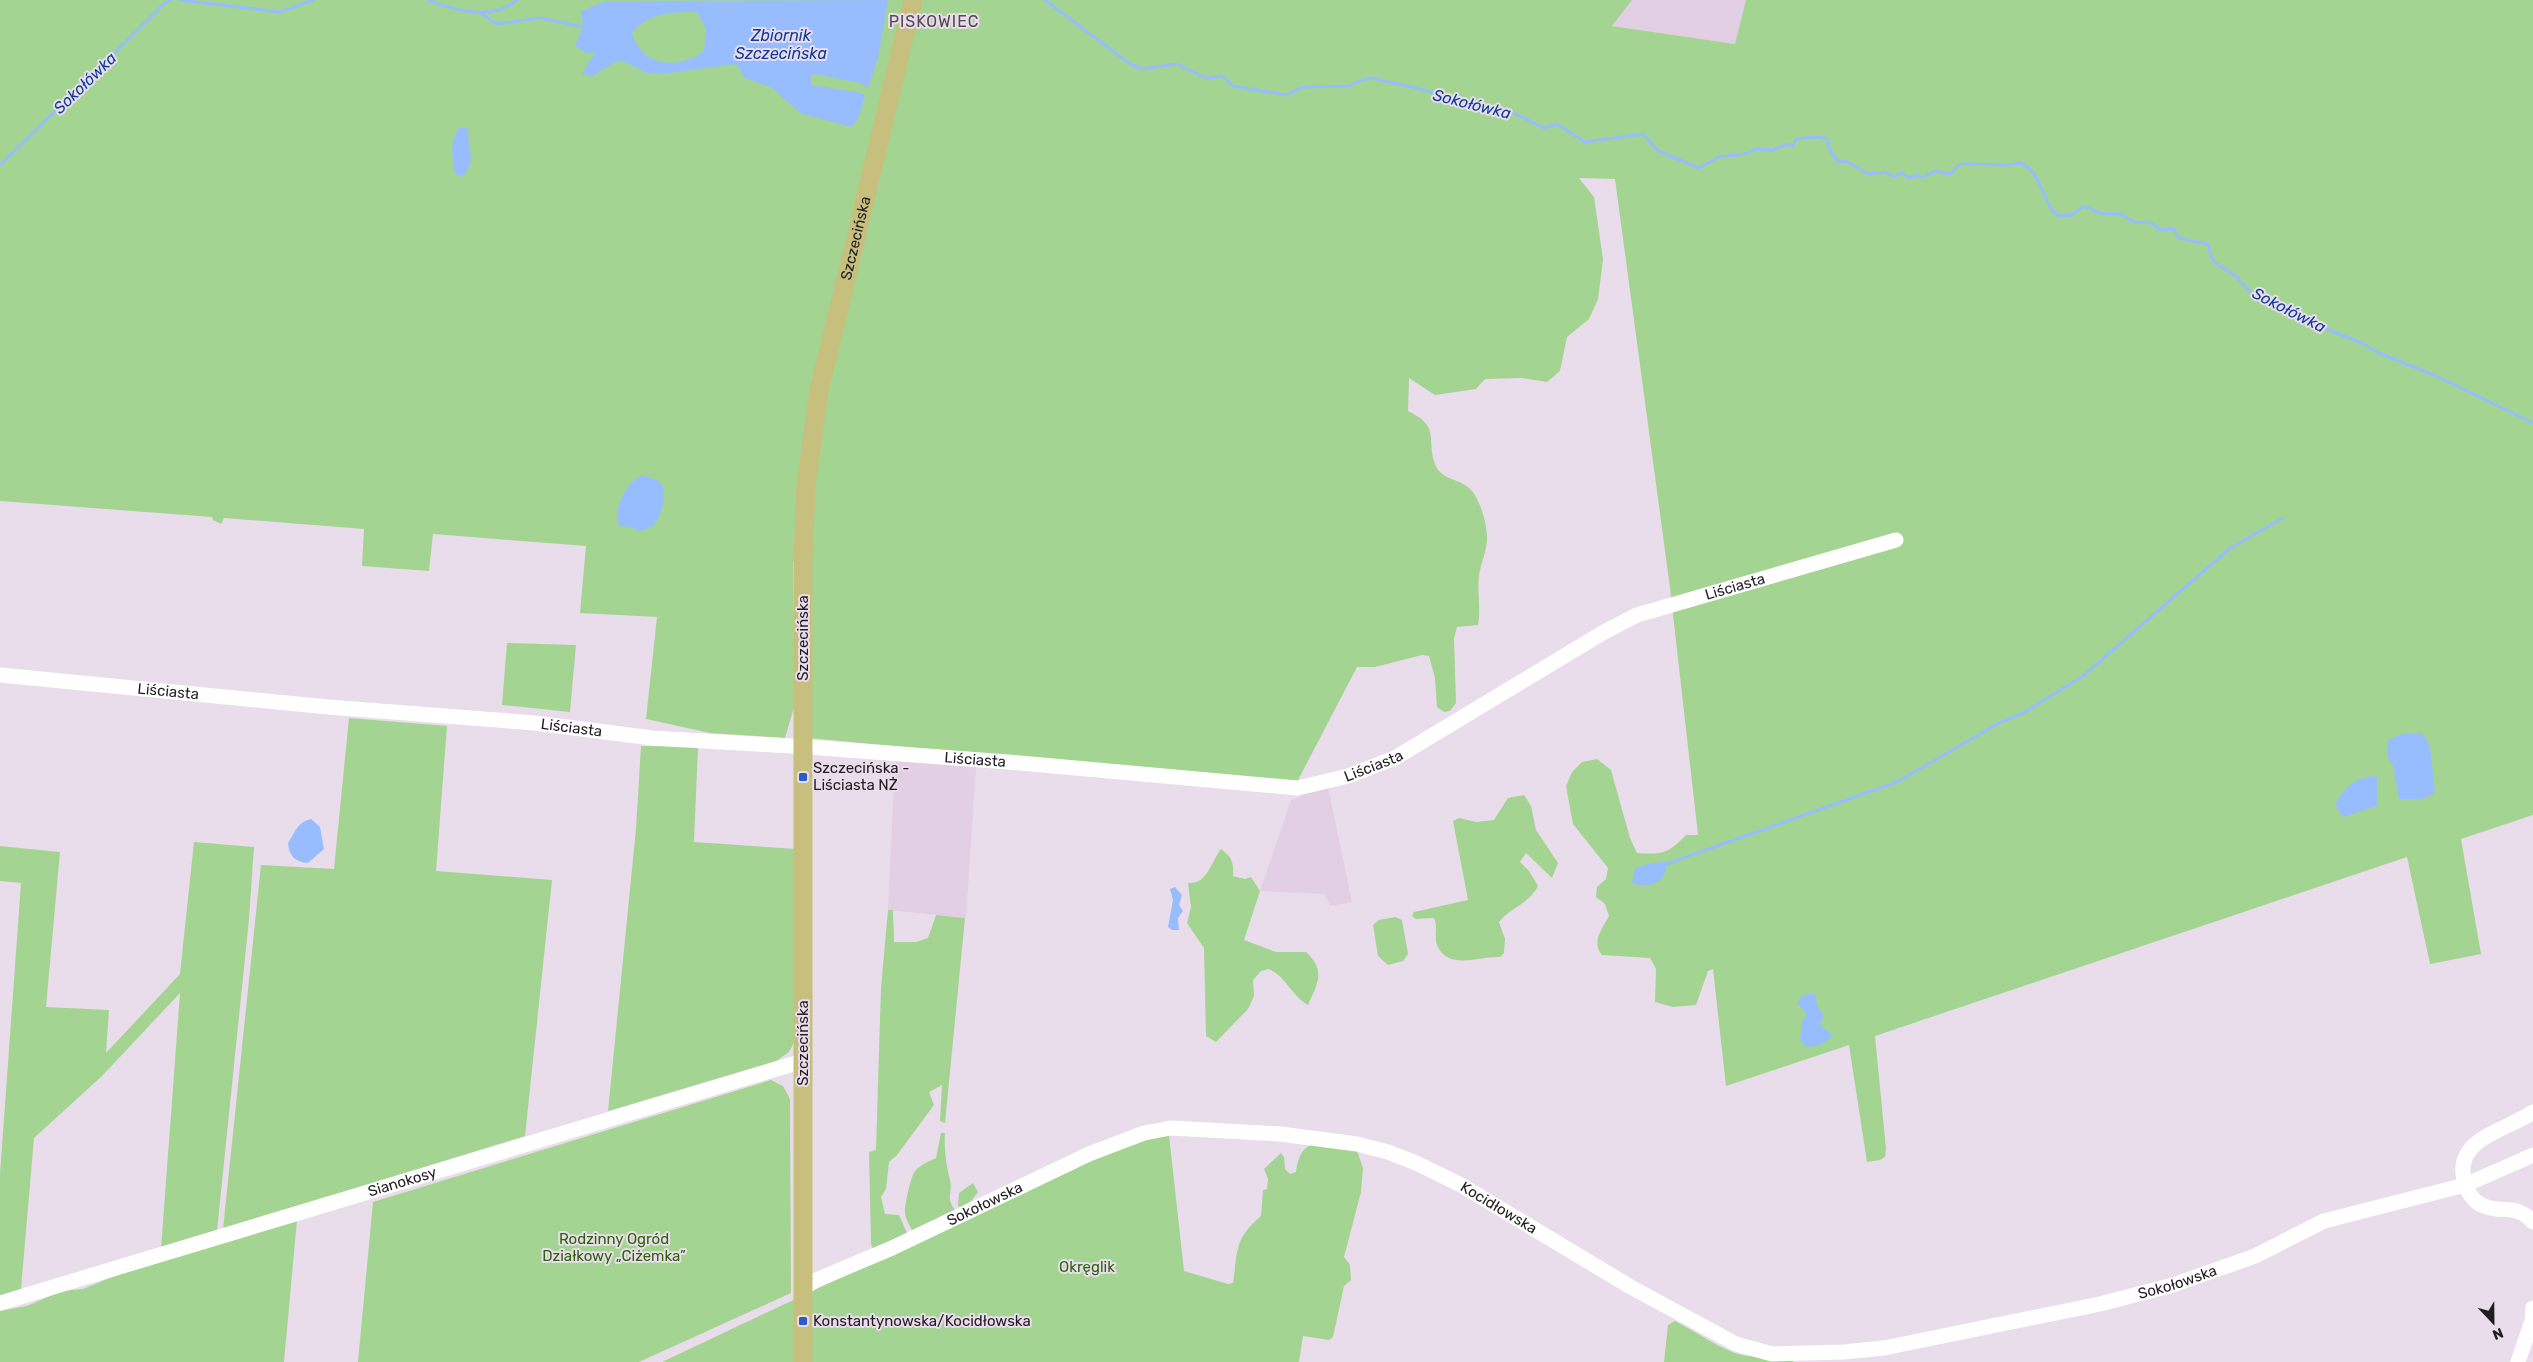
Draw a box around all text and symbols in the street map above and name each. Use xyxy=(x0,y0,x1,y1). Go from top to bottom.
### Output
district label: PISKOWIEC xyxy=(889,12,979,31)
water label: Zbiornik Szczecińska xyxy=(735,26,827,63)
water label: Sokołówka xyxy=(50,48,120,118)
water label: Sokołówka xyxy=(1431,85,1513,123)
street label: Szczecińska xyxy=(837,195,874,282)
water label: Sokołówka xyxy=(2249,283,2329,337)
street label: Liściasta xyxy=(1703,569,1767,604)
street label: Szczecińska xyxy=(794,595,812,681)
street label: Liściasta xyxy=(137,679,200,703)
street label: Liściasta xyxy=(540,715,603,741)
street label: Liściasta xyxy=(1342,746,1407,786)
street label: Liściasta xyxy=(944,748,1007,771)
place label: Szczecińska - Liściasta NŻ xyxy=(813,759,910,794)
marker: Szczecińska - Liściasta NŻ xyxy=(797,771,809,783)
street label: Szczecińska xyxy=(794,1000,812,1086)
street label: Sianokosy xyxy=(366,1163,439,1201)
street label: Sokołowska xyxy=(944,1178,1026,1230)
street label: Kocidłowska xyxy=(1457,1178,1540,1238)
park label: Rodzinny Ogród Działkowy „Ciżemka” xyxy=(542,1230,686,1265)
park label: Okręglik xyxy=(1059,1258,1115,1276)
street label: Sokołowska xyxy=(2136,1261,2219,1303)
north arrow xyxy=(2468,1297,2518,1347)
place label: Konstantynowska/Kocidłowska xyxy=(813,1312,1031,1330)
marker: Konstantynowska/Kocidłowska xyxy=(797,1315,809,1327)
text: N xyxy=(2490,1324,2506,1343)

